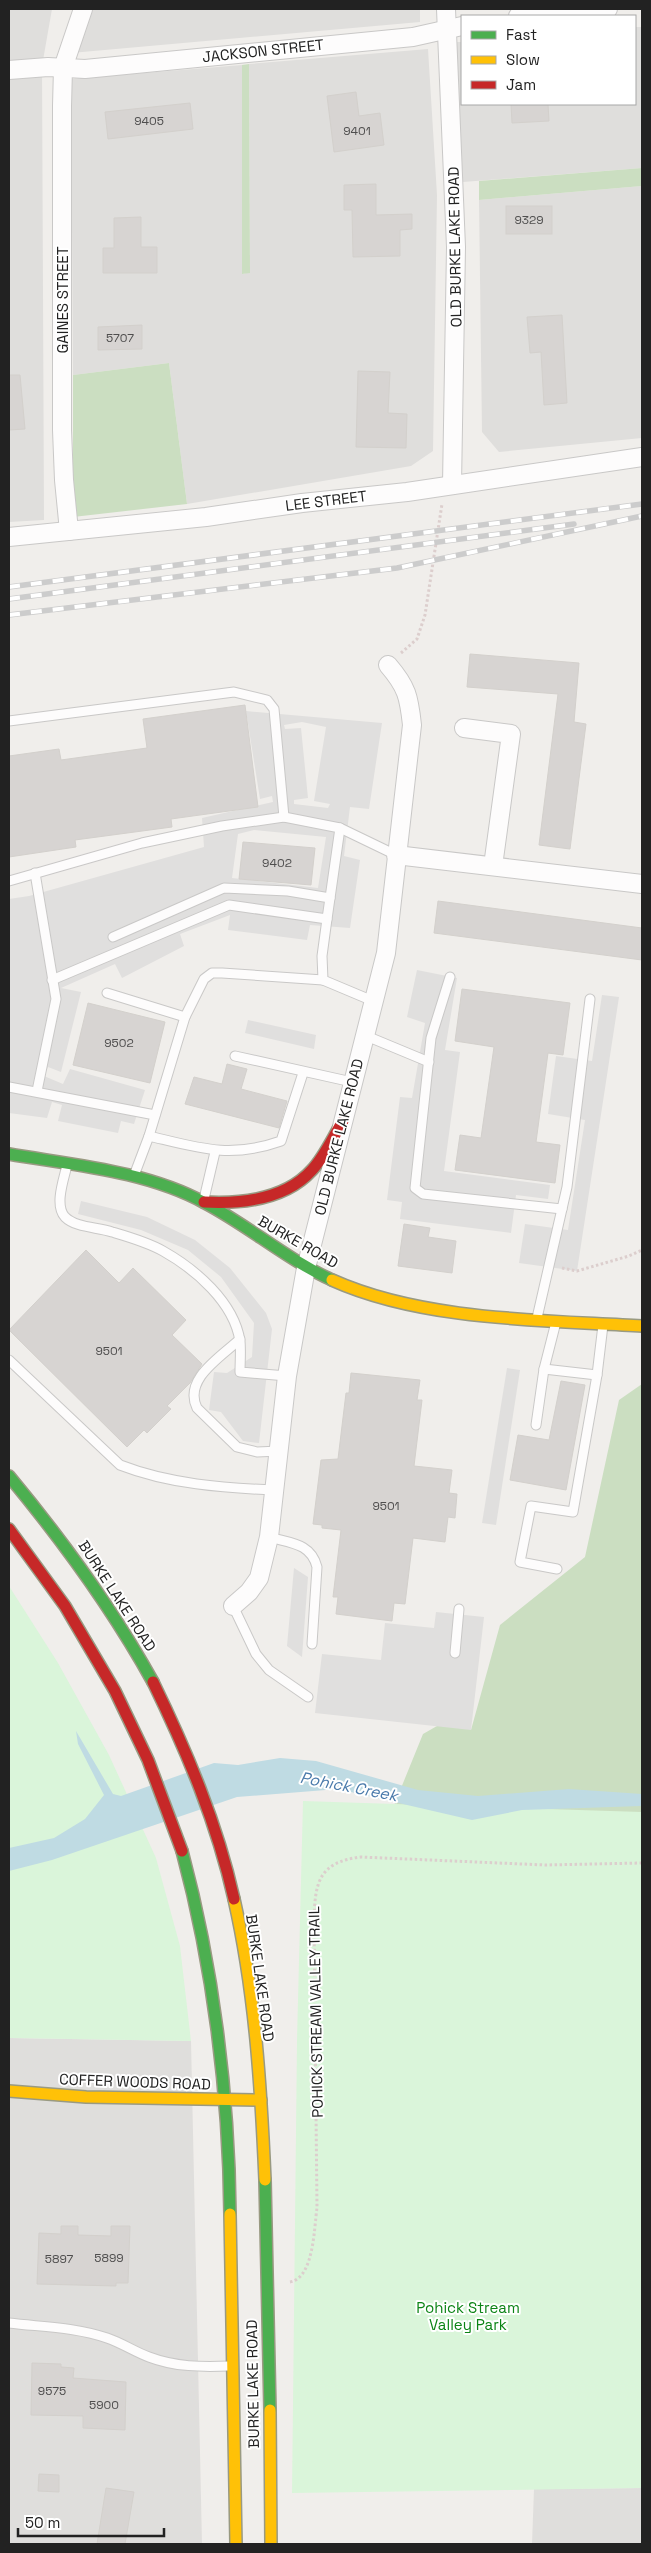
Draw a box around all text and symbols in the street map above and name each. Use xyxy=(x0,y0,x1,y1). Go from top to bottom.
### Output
legend xyxy=(461,15,636,105)
text: Fast xyxy=(506,25,537,44)
street label: JACKSON STREET xyxy=(201,35,325,66)
text: Slow xyxy=(506,50,540,69)
text: Jam xyxy=(506,75,536,94)
house number: 9405 xyxy=(134,113,164,129)
house number: 9401 xyxy=(343,123,371,139)
street label: OLD BURKE LAKE ROAD xyxy=(444,166,465,328)
house number: 9329 xyxy=(514,212,544,228)
street label: GAINES STREET xyxy=(53,246,72,354)
house number: 5707 xyxy=(106,330,134,346)
street label: LEE STREET xyxy=(284,486,368,515)
house number: 9402 xyxy=(262,855,292,871)
house number: 9502 xyxy=(104,1035,134,1051)
street label: OLD BURKE LAKE ROAD xyxy=(310,1057,367,1217)
street label: BURKE ROAD xyxy=(255,1211,342,1272)
house number: 9501 xyxy=(95,1343,123,1359)
house number: 9501 xyxy=(372,1498,400,1514)
street label: BURKE LAKE ROAD xyxy=(74,1537,160,1655)
water label: Pohick Creek xyxy=(298,1767,402,1807)
street label: POHICK STREAM VALLEY TRAIL xyxy=(304,1906,327,2118)
street label: BURKE LAKE ROAD xyxy=(242,1913,279,2043)
street label: COFFER WOODS ROAD xyxy=(59,2069,211,2094)
house number: 5899 xyxy=(94,2250,124,2266)
house number: 5897 xyxy=(45,2251,74,2267)
park label: Pohick Stream Valley Park xyxy=(416,2298,520,2334)
street label: BURKE LAKE ROAD xyxy=(242,2319,263,2449)
house number: 9575 xyxy=(38,2383,66,2399)
house number: 5900 xyxy=(89,2397,119,2413)
scale bar xyxy=(18,2506,164,2538)
text: 50 m xyxy=(25,2513,60,2532)

